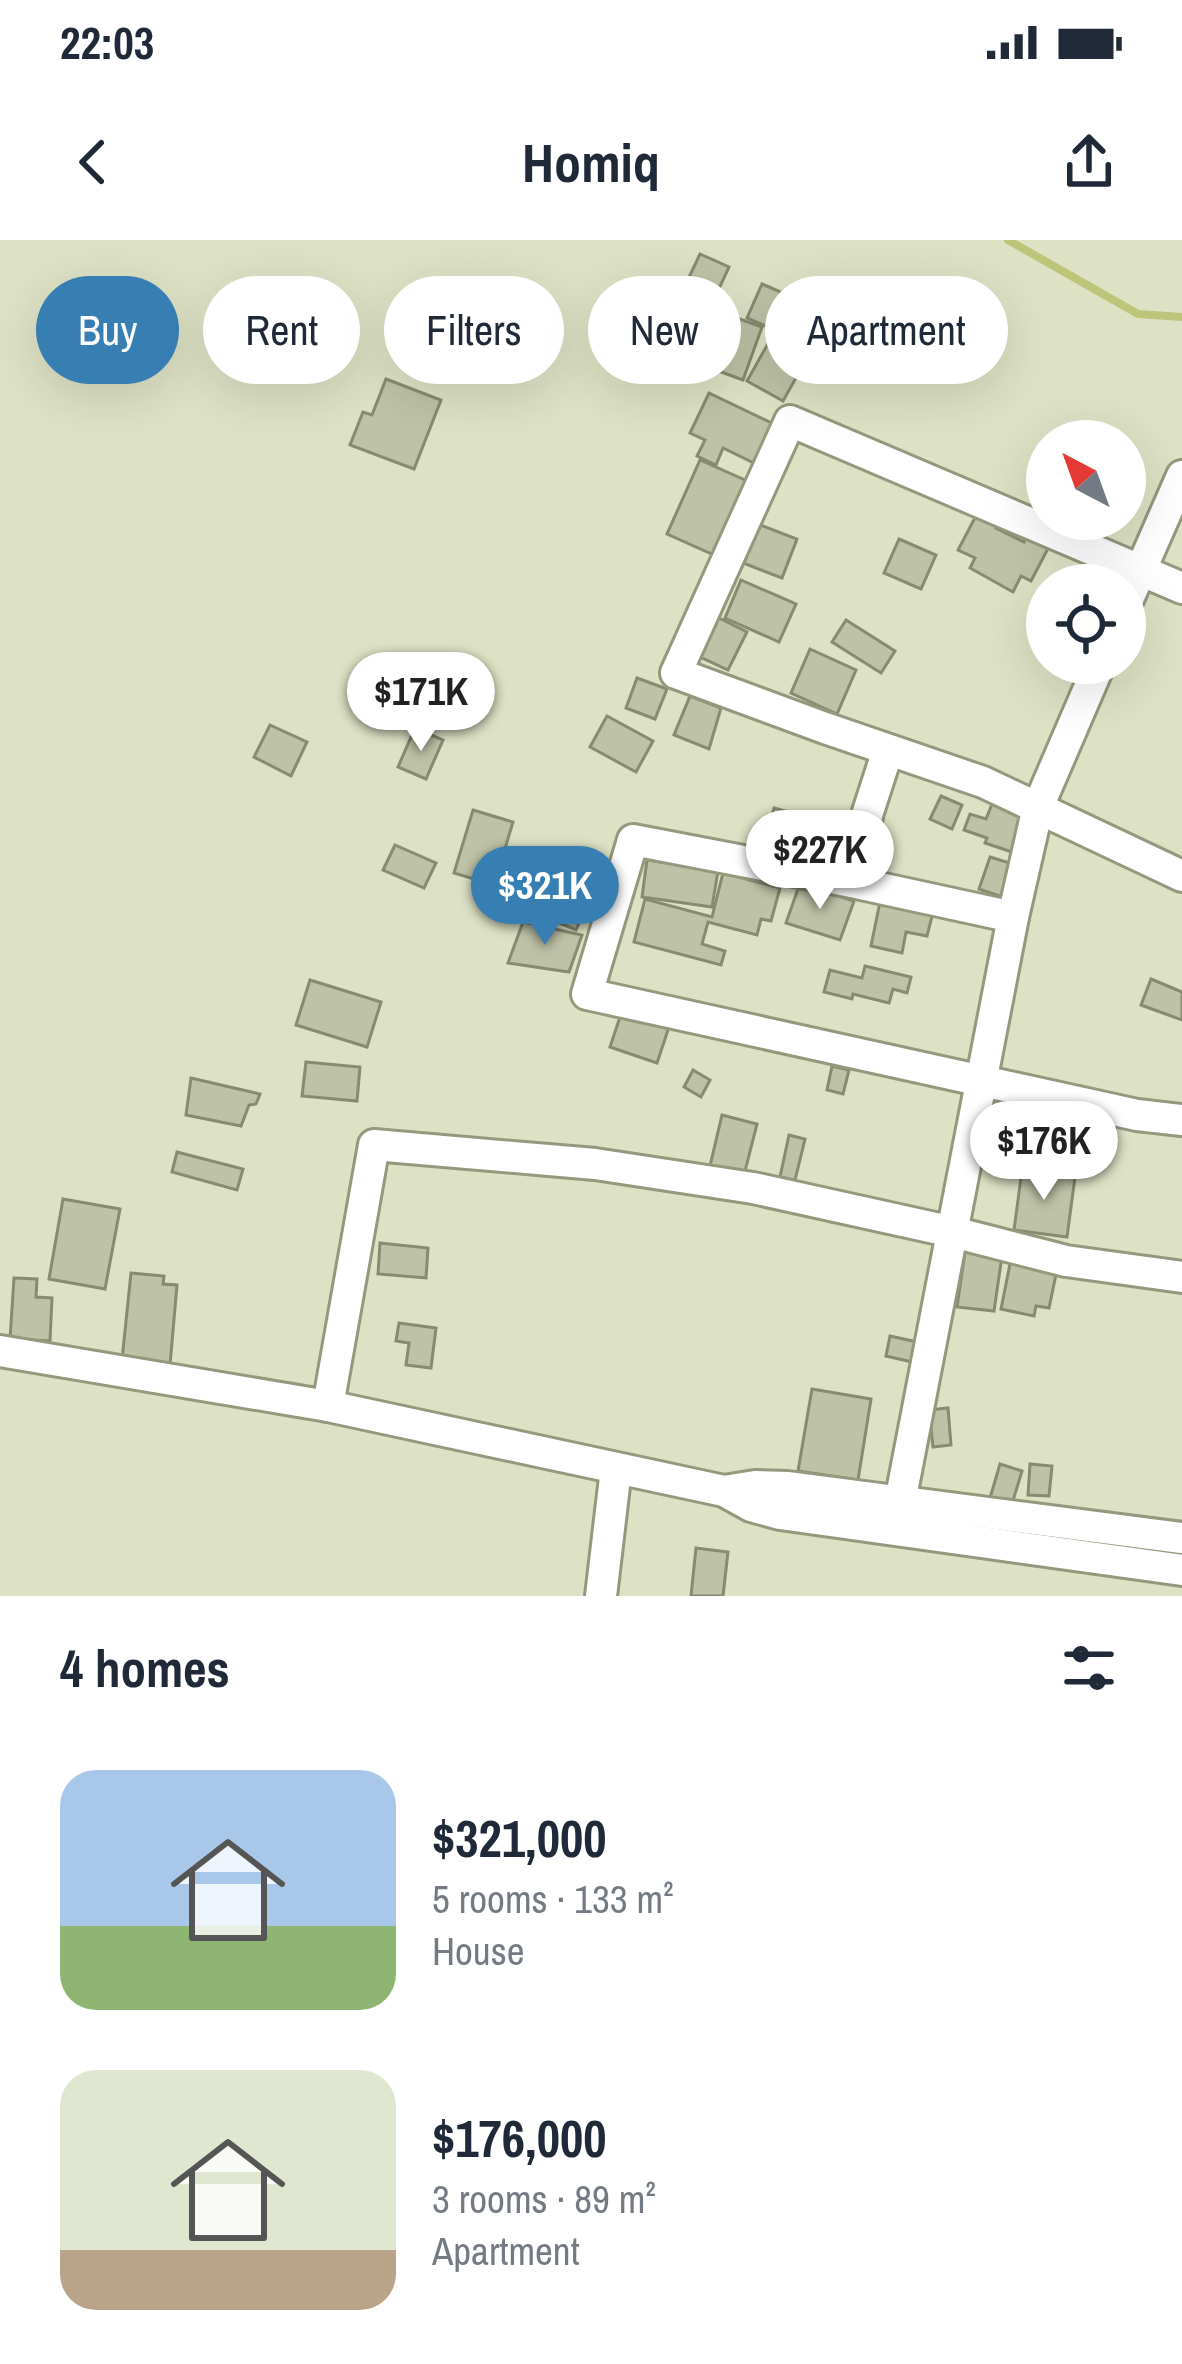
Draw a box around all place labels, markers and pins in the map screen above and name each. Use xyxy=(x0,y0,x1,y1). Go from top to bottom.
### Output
pin: $171K xyxy=(337,652,505,754)
pin: $227K xyxy=(736,810,904,912)
pin: $321K xyxy=(461,846,629,948)
pin: $176K xyxy=(960,1101,1128,1203)

